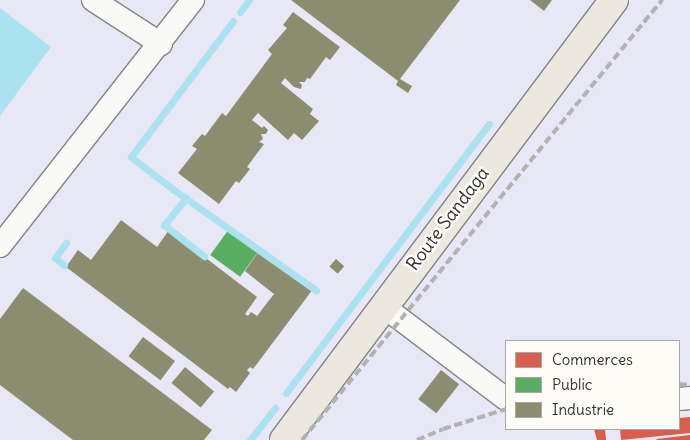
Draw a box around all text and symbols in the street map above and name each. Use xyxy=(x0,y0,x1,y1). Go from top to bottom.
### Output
street label: Route Sandaga xyxy=(402,163,494,275)
legend xyxy=(505,340,680,430)
text: Commerces xyxy=(552,350,633,369)
text: Public xyxy=(552,375,592,394)
text: Industrie xyxy=(552,400,614,419)

